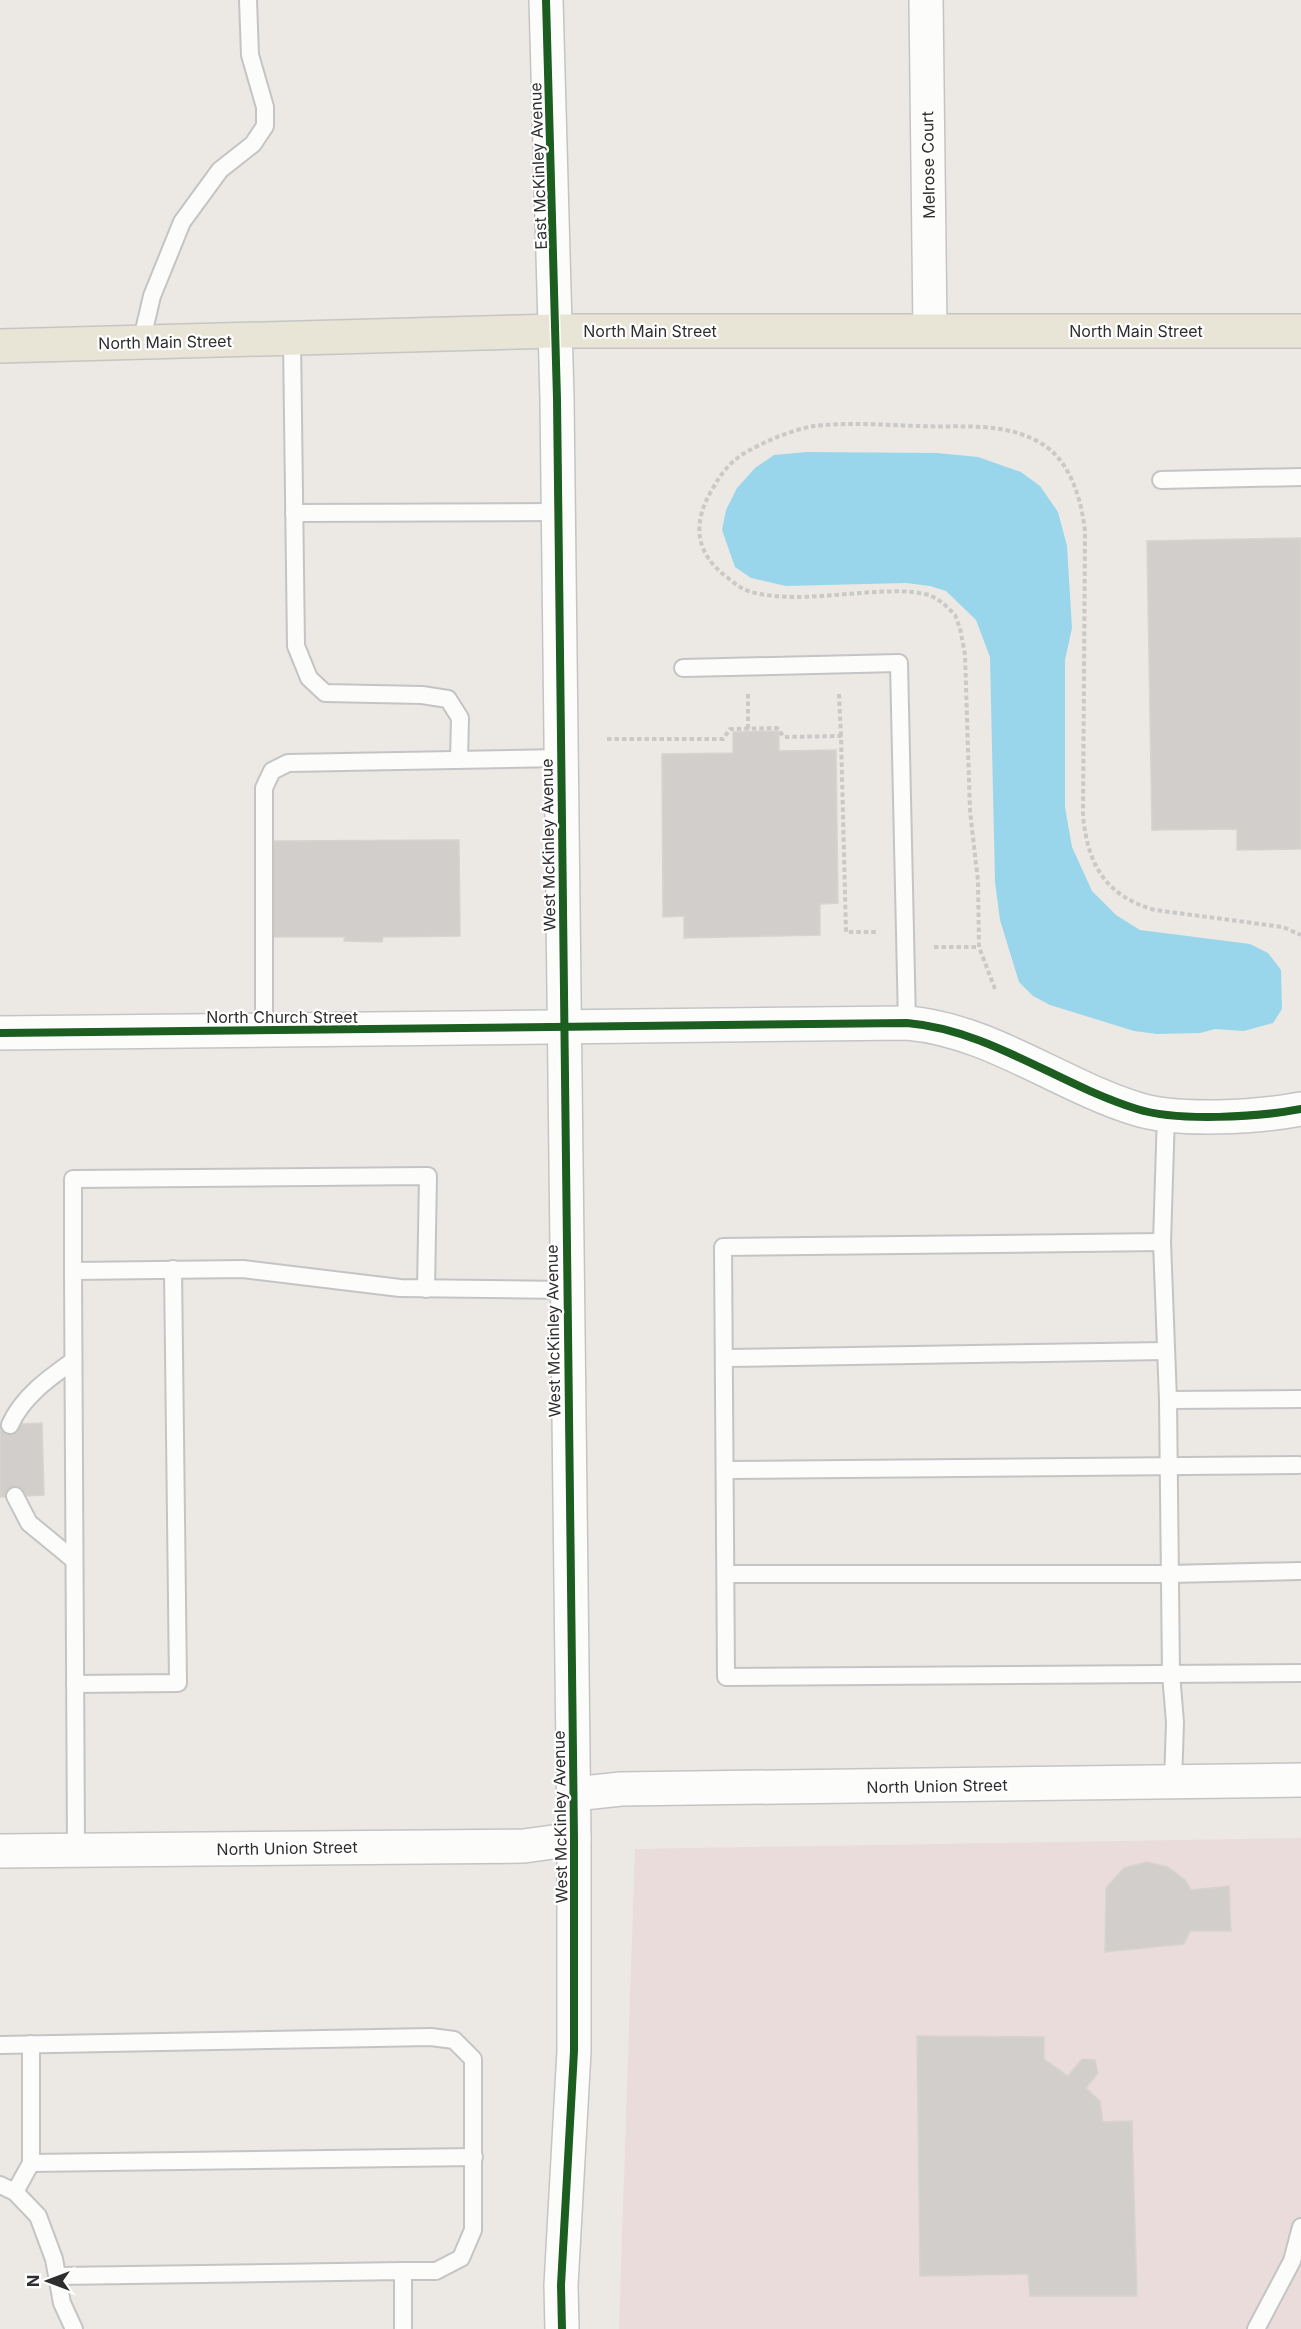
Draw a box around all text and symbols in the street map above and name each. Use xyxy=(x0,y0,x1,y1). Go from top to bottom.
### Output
street label: East McKinley Avenue xyxy=(525,82,551,250)
street label: Melrose Court xyxy=(917,111,939,219)
street label: North Main Street xyxy=(583,321,717,341)
street label: North Main Street xyxy=(1069,321,1203,341)
street label: North Main Street xyxy=(98,331,232,353)
street label: West McKinley Avenue xyxy=(536,758,560,932)
street label: North Church Street xyxy=(206,1007,358,1027)
street label: West McKinley Avenue xyxy=(541,1244,565,1418)
street label: West McKinley Avenue xyxy=(548,1730,572,1904)
street label: North Union Street xyxy=(866,1775,1008,1797)
street label: North Union Street xyxy=(216,1837,358,1859)
north arrow xyxy=(18,2251,78,2311)
text: N xyxy=(23,2275,43,2287)

